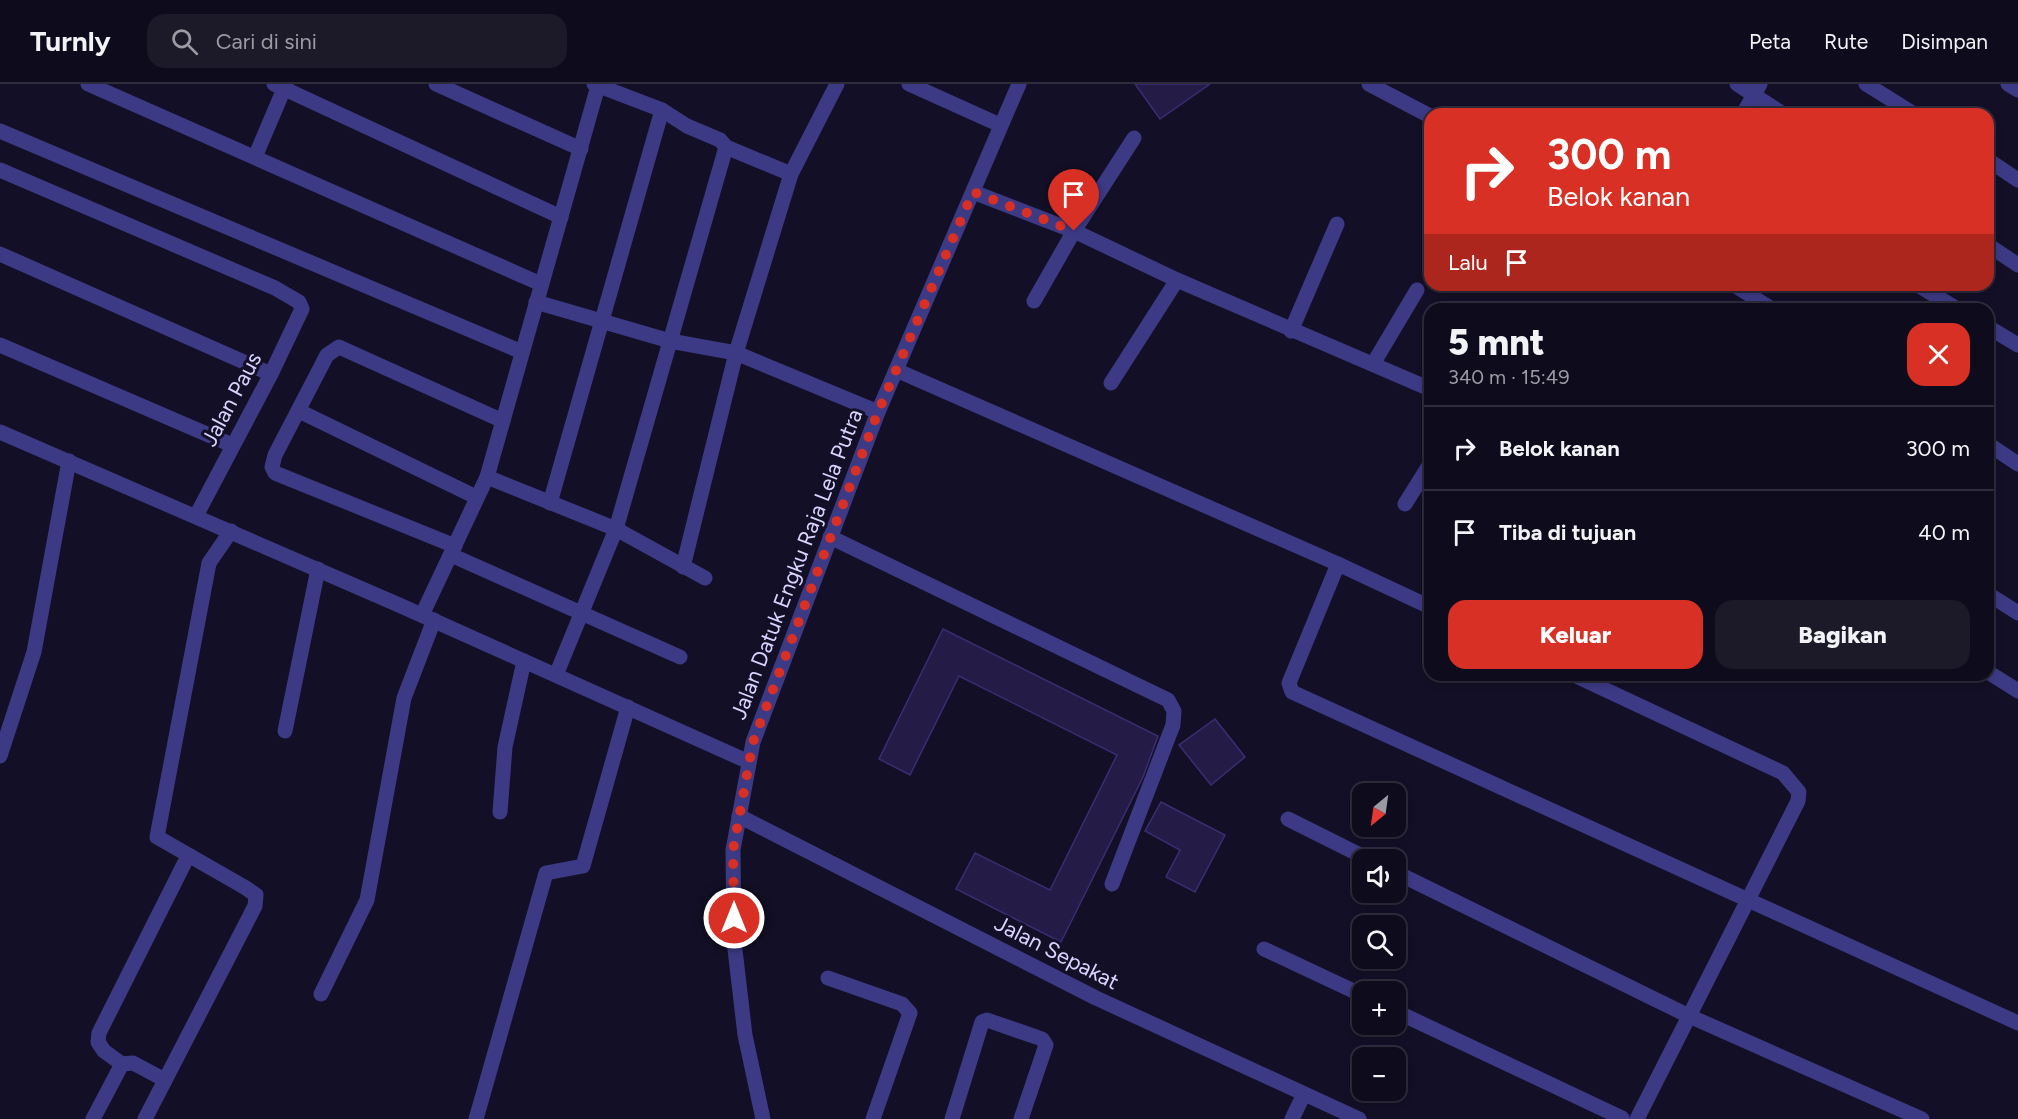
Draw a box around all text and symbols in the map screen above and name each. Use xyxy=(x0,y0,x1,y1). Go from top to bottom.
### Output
search box xyxy=(147,14,567,68)
text: Turnly xyxy=(30,24,111,58)
icon: search xyxy=(168,25,201,58)
text: Cari di sini xyxy=(216,28,317,55)
text: Peta xyxy=(1749,29,1791,54)
text: Rute xyxy=(1824,29,1868,54)
text: Disimpan xyxy=(1901,29,1988,54)
text: 300 m xyxy=(1547,129,1671,180)
icon: right xyxy=(1448,132,1526,210)
pin xyxy=(1048,169,1099,231)
icon: arrive xyxy=(1057,178,1090,211)
text: Belok kanan xyxy=(1547,180,1690,213)
icon: arrive xyxy=(1500,246,1533,279)
text: Lalu xyxy=(1448,249,1488,276)
text: 5 mnt xyxy=(1448,321,1545,364)
button: close xyxy=(1907,323,1970,386)
street label: Jalan Paus xyxy=(195,348,267,451)
text: 340 m · 15:49 xyxy=(1448,365,1570,389)
street label: Jalan Datuk Engku Raja Lela Putra xyxy=(725,405,868,723)
icon: right xyxy=(1448,432,1481,465)
text: Belok kanan xyxy=(1499,435,1620,462)
text: 300 m xyxy=(1906,435,1970,462)
icon: arrive xyxy=(1448,516,1481,549)
text: Tiba di tujuan xyxy=(1499,519,1636,546)
text: 40 m xyxy=(1918,519,1970,546)
button: Keluar xyxy=(1448,600,1703,669)
button: Bagikan xyxy=(1715,600,1970,669)
north arrow xyxy=(1352,783,1406,837)
map controls xyxy=(1352,783,1406,1101)
button: sound xyxy=(1352,849,1406,903)
position arrow xyxy=(702,886,766,950)
street label: Jalan Sepakat xyxy=(990,910,1124,995)
button: search xyxy=(1352,915,1406,969)
button: + xyxy=(1352,981,1406,1035)
button: − xyxy=(1352,1047,1406,1101)

